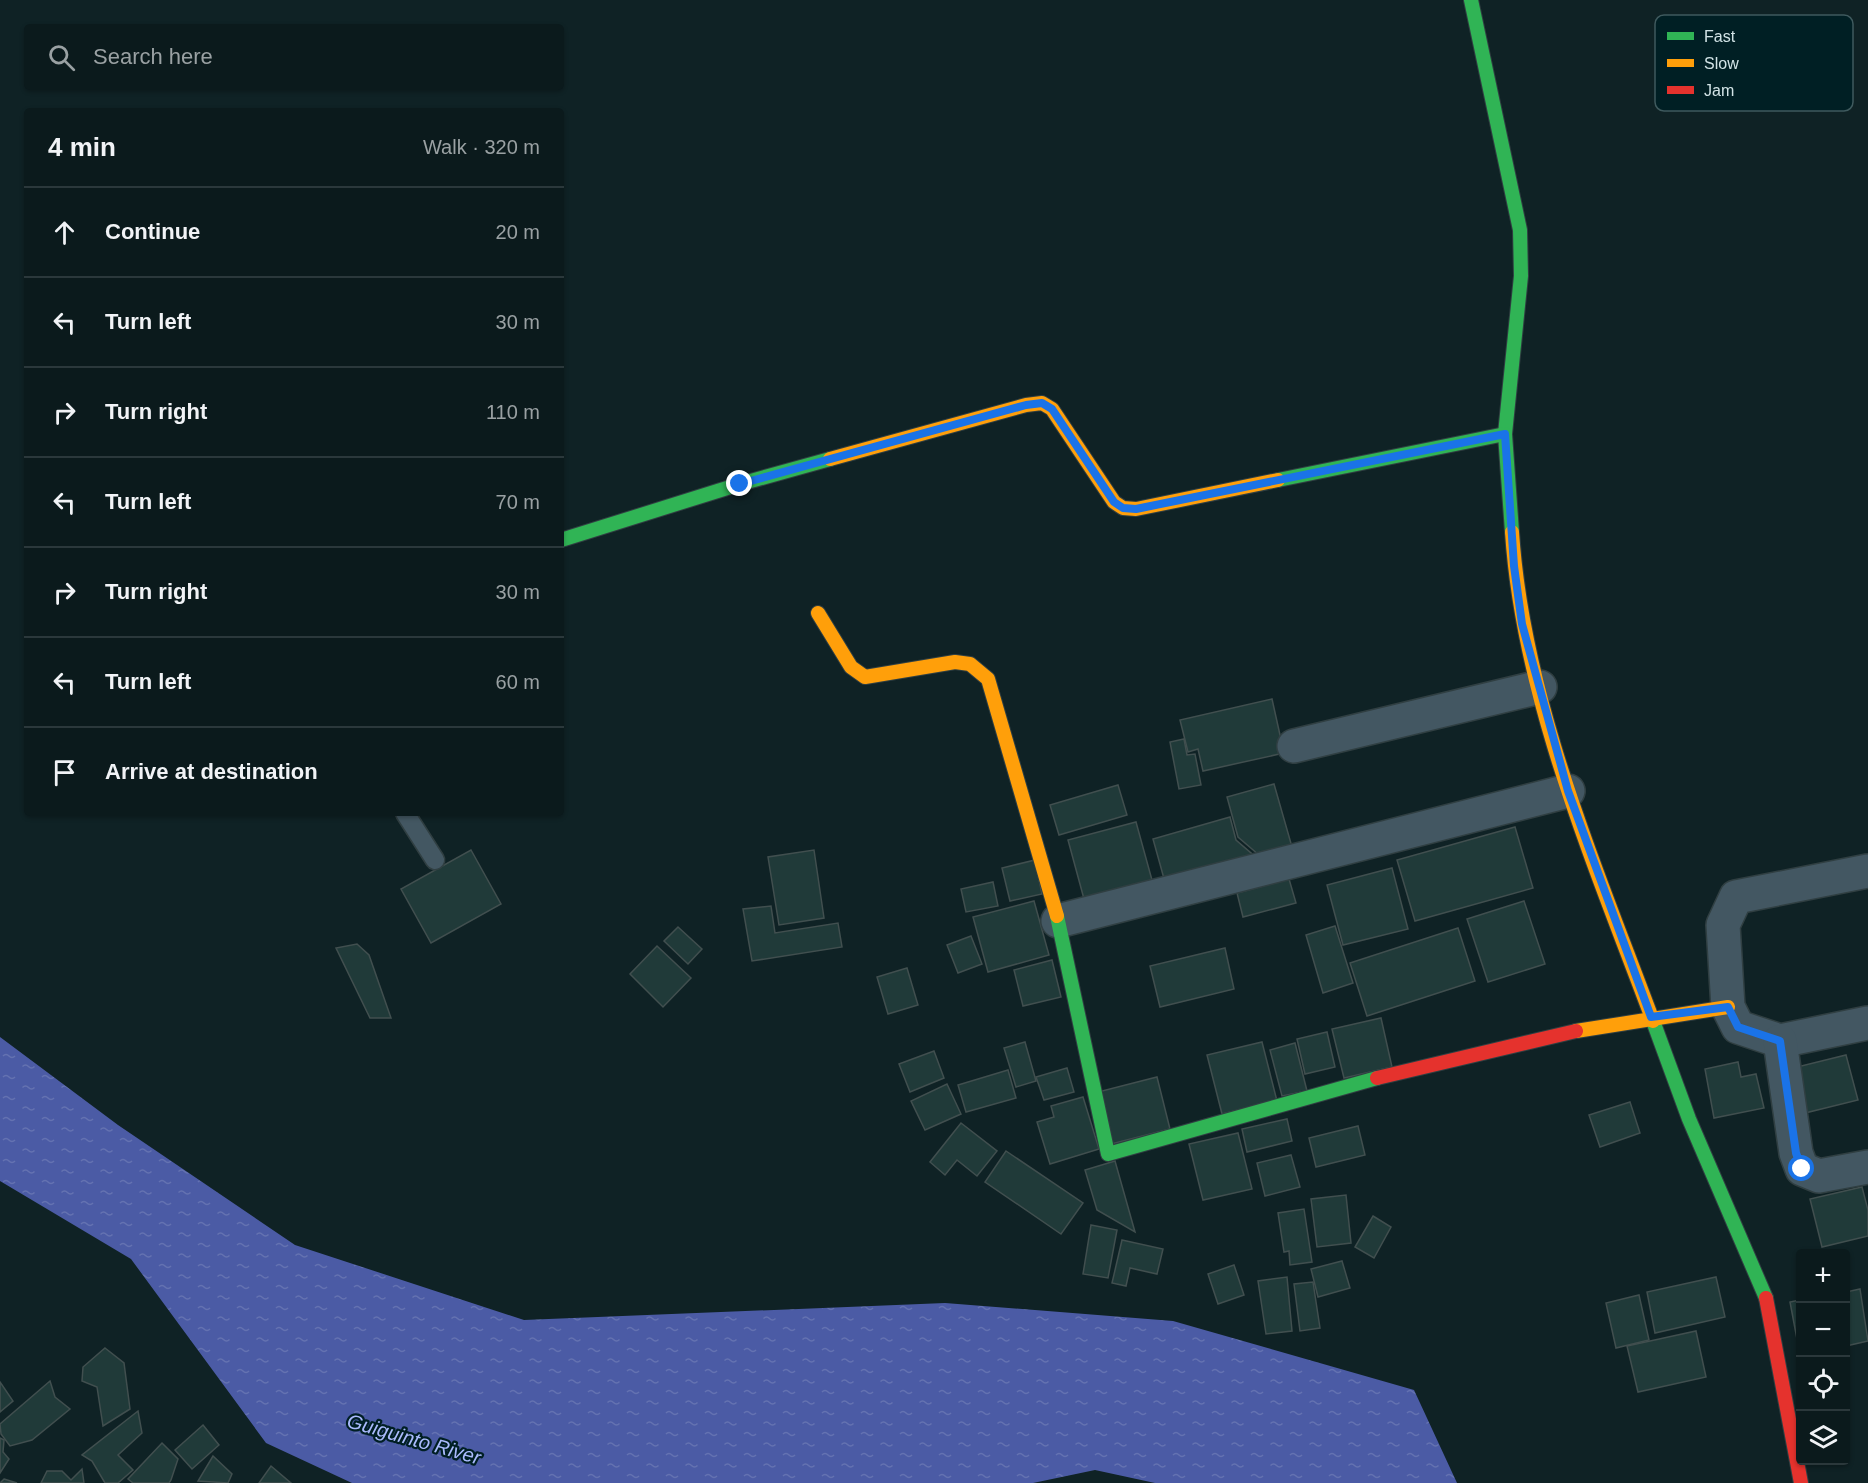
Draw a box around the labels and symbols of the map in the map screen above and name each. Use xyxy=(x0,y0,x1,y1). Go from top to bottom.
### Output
legend xyxy=(1655,15,1853,111)
text: Fast xyxy=(1704,28,1736,45)
text: Slow xyxy=(1704,55,1739,72)
text: Jam xyxy=(1704,82,1734,99)
route end xyxy=(726,470,752,496)
route start xyxy=(1788,1155,1814,1181)
water label: Guiguinto River xyxy=(345,1409,485,1469)

